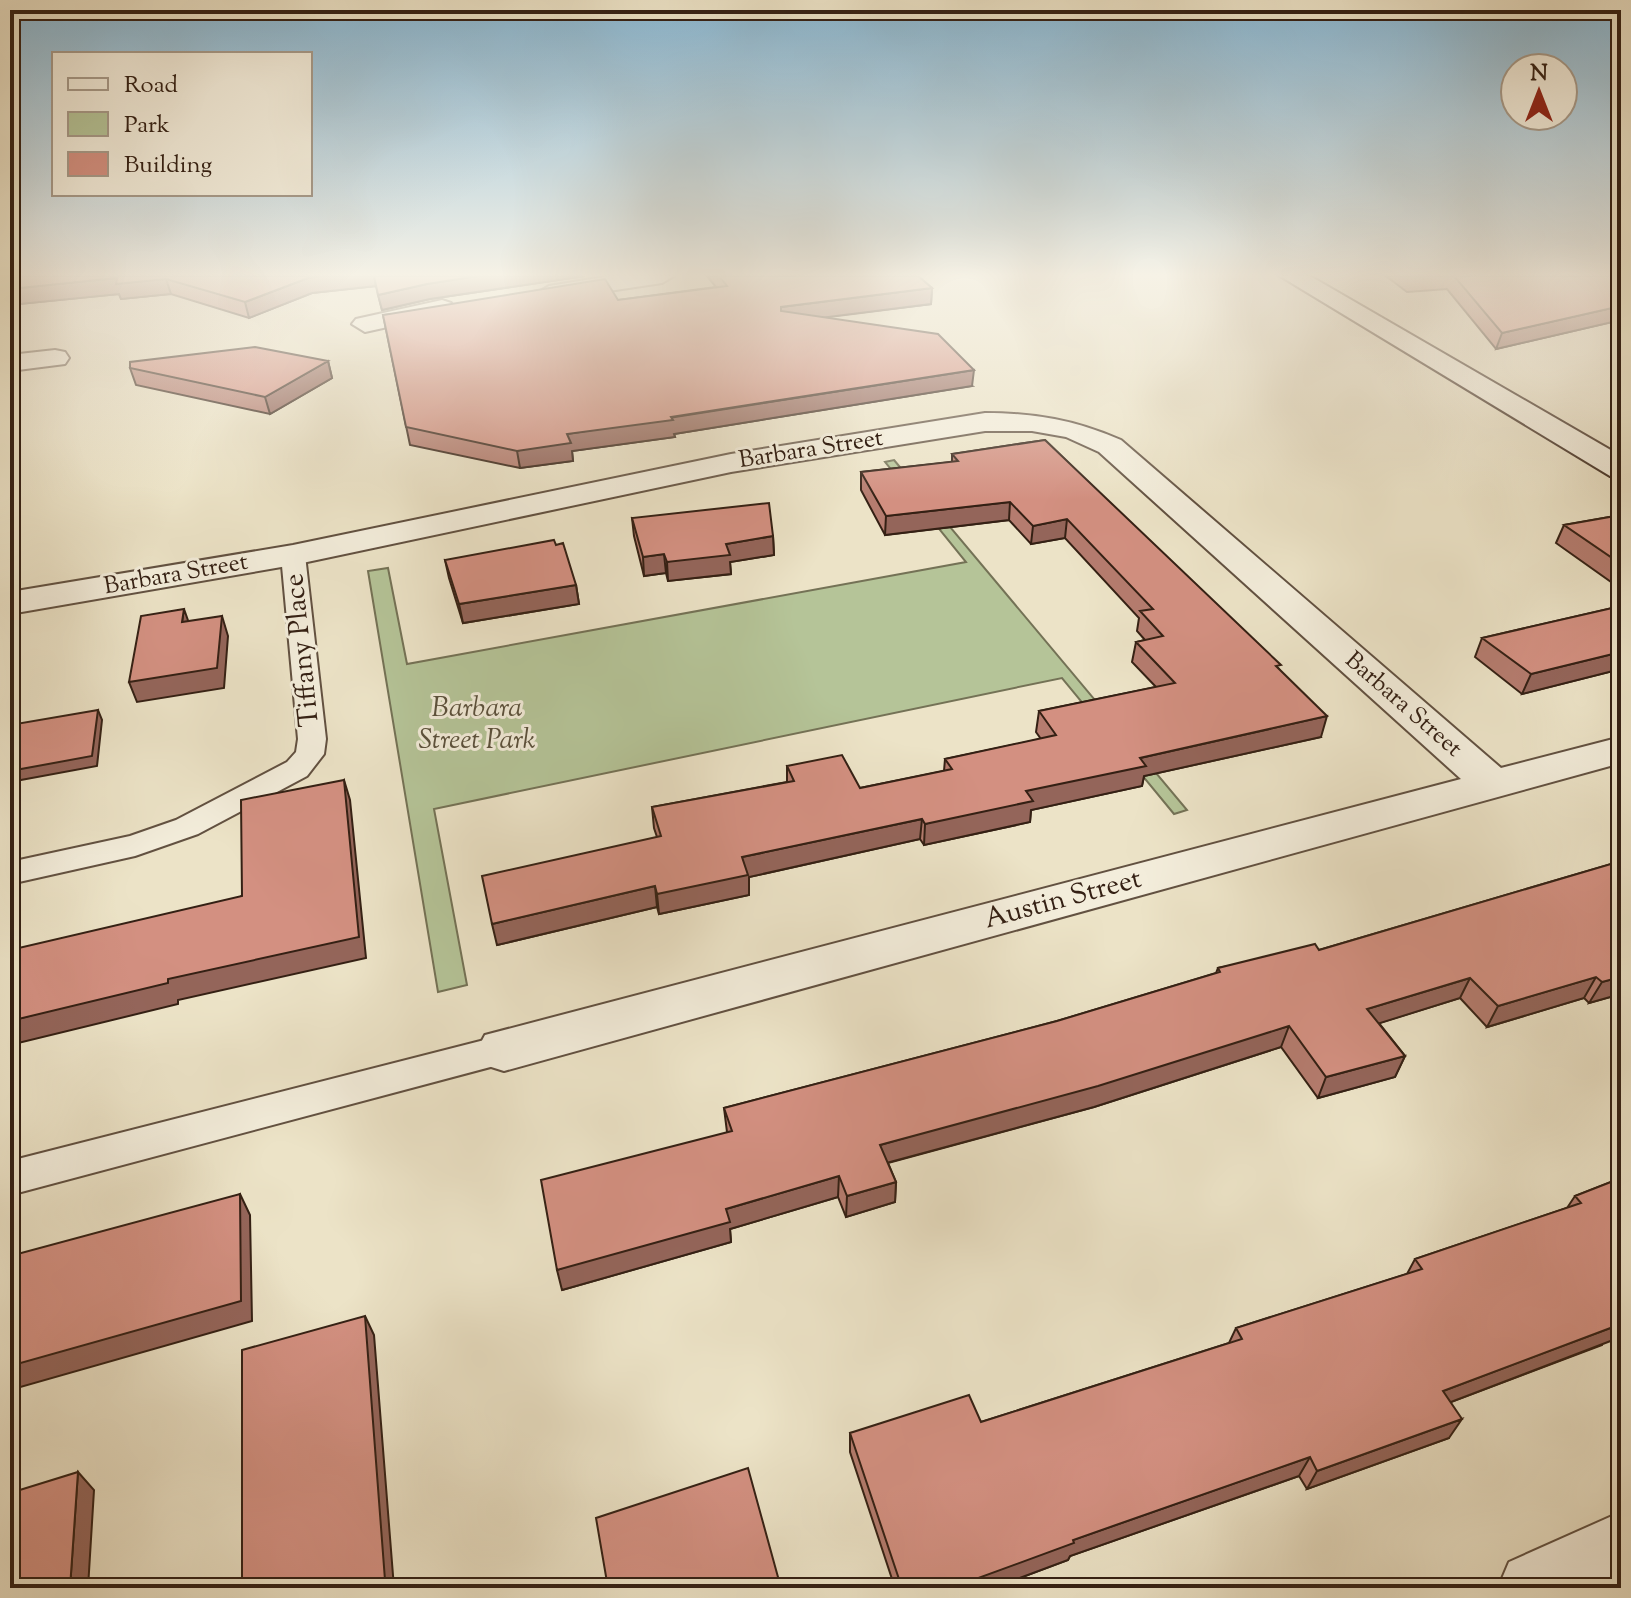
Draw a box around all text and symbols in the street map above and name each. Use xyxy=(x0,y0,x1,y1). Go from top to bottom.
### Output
legend xyxy=(52,52,312,196)
north arrow xyxy=(1499,52,1579,132)
text: N xyxy=(1530,59,1548,91)
text: Road xyxy=(124,69,178,103)
text: Park xyxy=(124,109,170,143)
text: Building xyxy=(124,149,213,183)
street label: Barbara Street xyxy=(736,422,886,478)
street label: Barbara Street xyxy=(101,546,251,604)
street label: Tiffany Place xyxy=(275,572,331,728)
street label: Barbara Street xyxy=(1337,644,1469,766)
park label: Barbara Street Park xyxy=(419,689,536,761)
street label: Austin Street xyxy=(980,860,1146,940)

